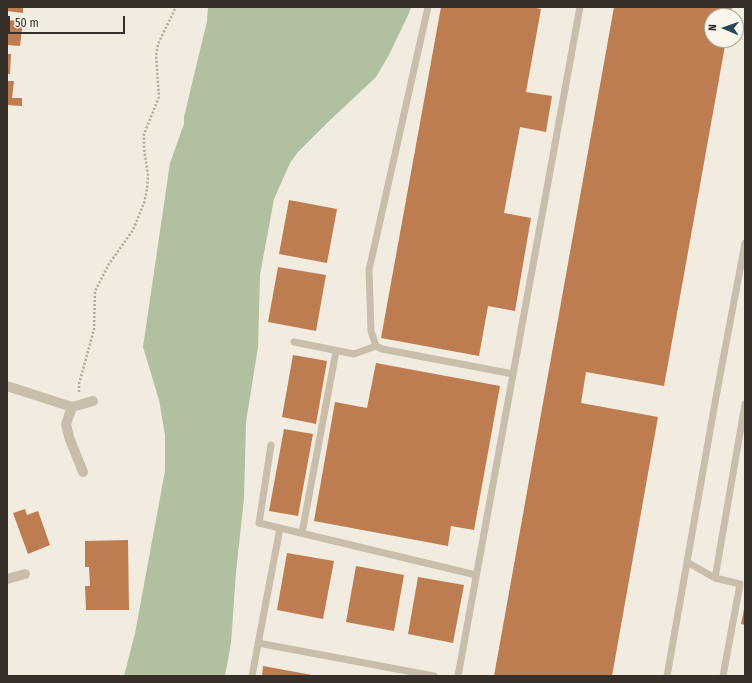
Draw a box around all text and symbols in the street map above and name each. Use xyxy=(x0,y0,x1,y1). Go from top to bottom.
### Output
scale bar xyxy=(10,8,127,34)
north arrow xyxy=(704,8,744,48)
text: 50 m xyxy=(15,16,39,30)
text: N xyxy=(706,24,719,31)

